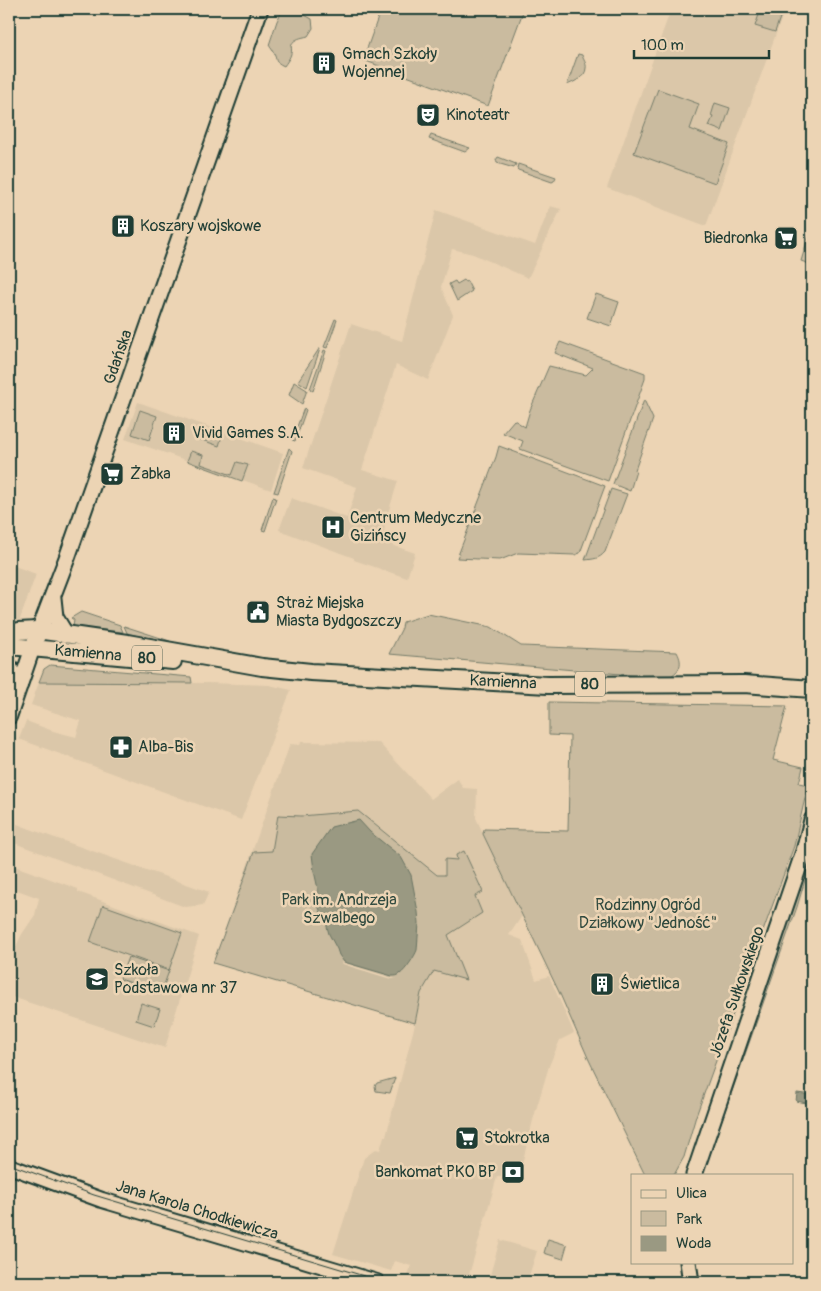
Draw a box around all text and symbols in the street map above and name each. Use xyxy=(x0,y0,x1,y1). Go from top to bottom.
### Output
scale bar xyxy=(634,28,768,60)
text: 100 m xyxy=(641,36,684,55)
place label: Gmach Szkoły Wojennej xyxy=(342,44,437,82)
building icon: Gmach Szkoły Wojennej xyxy=(311,50,337,76)
theatre icon: Kinoteatr xyxy=(415,102,441,128)
place label: Kinoteatr xyxy=(446,105,510,125)
building icon: Koszary wojskowe xyxy=(110,213,136,239)
place label: Koszary wojskowe xyxy=(140,216,261,236)
supermarket icon: Biedronka xyxy=(773,225,799,251)
place label: Biedronka xyxy=(703,228,768,248)
street label: Gdańska xyxy=(99,327,137,387)
building icon: Vivid Games S.A. xyxy=(161,420,187,446)
place label: Vivid Games S.A. xyxy=(192,423,304,443)
supermarket icon: Żabka xyxy=(99,461,125,487)
place label: Żabka xyxy=(130,464,171,484)
place label: Centrum Medyczne Gizińscy xyxy=(350,508,481,546)
hospital icon: Centrum Medyczne Gizińscy xyxy=(320,514,346,540)
place label: Straż Miejska Miasta Bydgoszczy xyxy=(276,593,402,631)
public building icon: Straż Miejska Miasta Bydgoszczy xyxy=(245,599,271,625)
street label: Kamienna xyxy=(54,640,122,666)
road number: 80 xyxy=(132,646,162,670)
street label: Kamienna xyxy=(469,670,537,694)
road number: 80 xyxy=(575,672,605,696)
pharmacy icon: Alba-Bis xyxy=(108,734,134,760)
place label: Alba-Bis xyxy=(138,737,193,757)
park label: Park im. Andrzeja Szwalbego xyxy=(281,890,397,928)
park label: Rodzinny Ogród Działkowy "Jedność" xyxy=(579,895,717,933)
street label: Józefa Sułkowskiego xyxy=(705,923,769,1060)
place label: Szkoła Podstawowa nr 37 xyxy=(114,960,237,998)
school or university icon: Szkoła Podstawowa nr 37 xyxy=(84,966,110,992)
building icon: Świetlica xyxy=(589,971,615,997)
place label: Świetlica xyxy=(620,974,680,994)
supermarket icon: Stokrotka xyxy=(454,1125,480,1151)
place label: Stokrotka xyxy=(484,1128,550,1148)
bank icon: Bankomat PKO BP xyxy=(500,1159,526,1185)
place label: Bankomat PKO BP xyxy=(375,1162,496,1182)
legend xyxy=(631,1174,794,1264)
street label: Jana Karola Chodkiewicza xyxy=(113,1176,281,1244)
text: Ulica xyxy=(676,1184,707,1203)
text: Park xyxy=(676,1210,703,1229)
text: Woda xyxy=(676,1234,711,1253)

